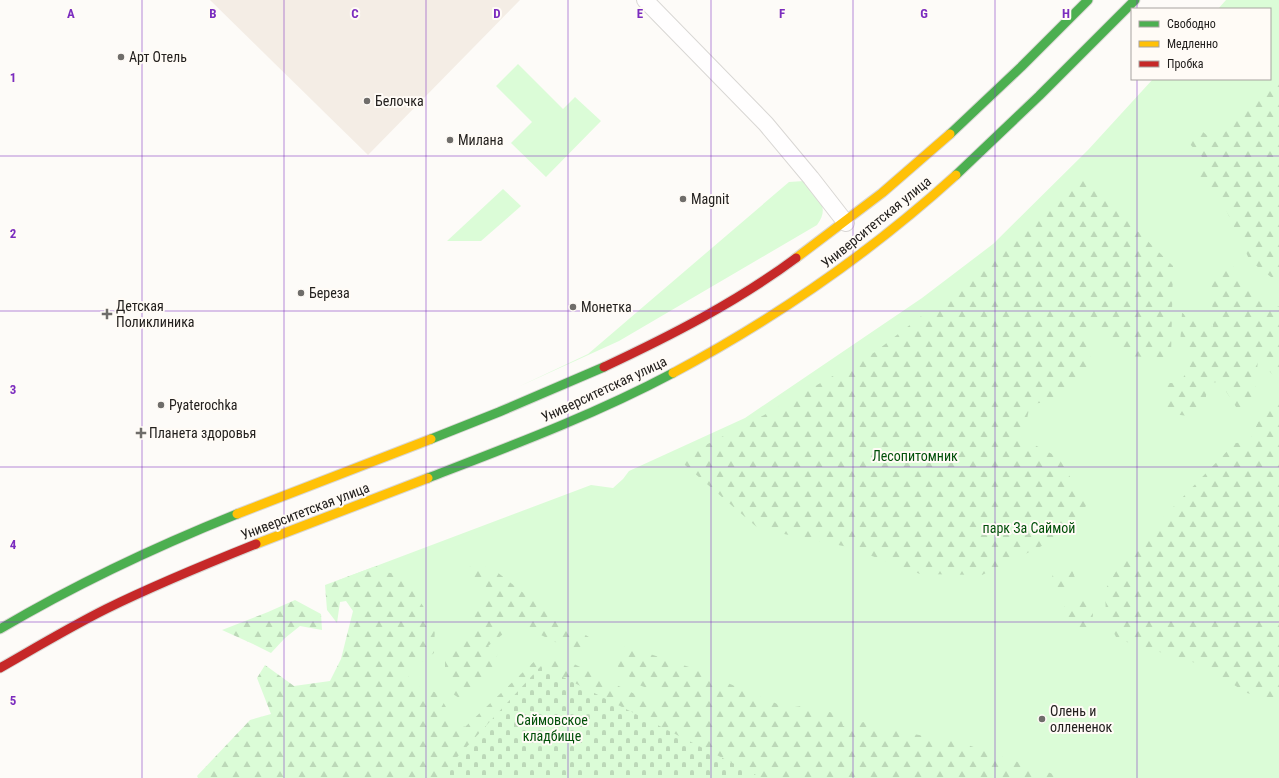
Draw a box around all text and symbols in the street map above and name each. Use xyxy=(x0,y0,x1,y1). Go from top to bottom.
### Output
text: A xyxy=(67,6,75,21)
text: B xyxy=(209,6,217,21)
text: C xyxy=(351,6,359,21)
text: D xyxy=(493,6,501,21)
text: E xyxy=(637,6,644,21)
text: F xyxy=(779,6,785,21)
text: G xyxy=(920,6,928,21)
text: H xyxy=(1062,6,1070,21)
legend xyxy=(1131,8,1271,80)
text: Свободно xyxy=(1167,17,1216,31)
text: Медленно xyxy=(1167,37,1218,51)
place label: Арт Отель xyxy=(129,49,187,65)
marker: Арт Отель xyxy=(116,52,126,62)
text: Пробка xyxy=(1167,57,1204,71)
text: 1 xyxy=(10,70,16,85)
place label: Белочка xyxy=(375,93,424,109)
marker: Белочка xyxy=(362,96,372,106)
place label: Милана xyxy=(458,132,503,148)
marker: Милана xyxy=(445,135,455,145)
street label: Университетская улица xyxy=(818,173,934,271)
place label: Magnit xyxy=(691,191,729,207)
marker: Magnit xyxy=(678,194,688,204)
text: 2 xyxy=(10,226,17,241)
place label: Береза xyxy=(309,285,350,301)
marker: Береза xyxy=(296,288,306,298)
place label: Детская Поликлиника xyxy=(116,298,195,330)
place label: Монетка xyxy=(581,299,632,315)
marker: Монетка xyxy=(568,302,578,312)
marker: Детская Поликлиника xyxy=(101,308,113,320)
street label: Университетская улица xyxy=(539,353,669,425)
text: 3 xyxy=(10,382,16,397)
place label: Pyaterochka xyxy=(169,397,237,413)
marker: Pyaterochka xyxy=(156,400,166,410)
place label: Планета здоровья xyxy=(149,425,256,441)
marker: Планета здоровья xyxy=(136,428,146,438)
park label: Лесопитомник xyxy=(872,448,958,464)
street label: Университетская улица xyxy=(238,479,372,543)
park label: парк За Саймой xyxy=(983,520,1075,536)
text: 4 xyxy=(10,537,17,552)
text: 5 xyxy=(10,693,17,708)
place label: Олень и оллененок xyxy=(1050,703,1113,735)
park label: Саймовское кладбище xyxy=(516,712,588,744)
marker: Олень и оллененок xyxy=(1037,714,1047,724)

